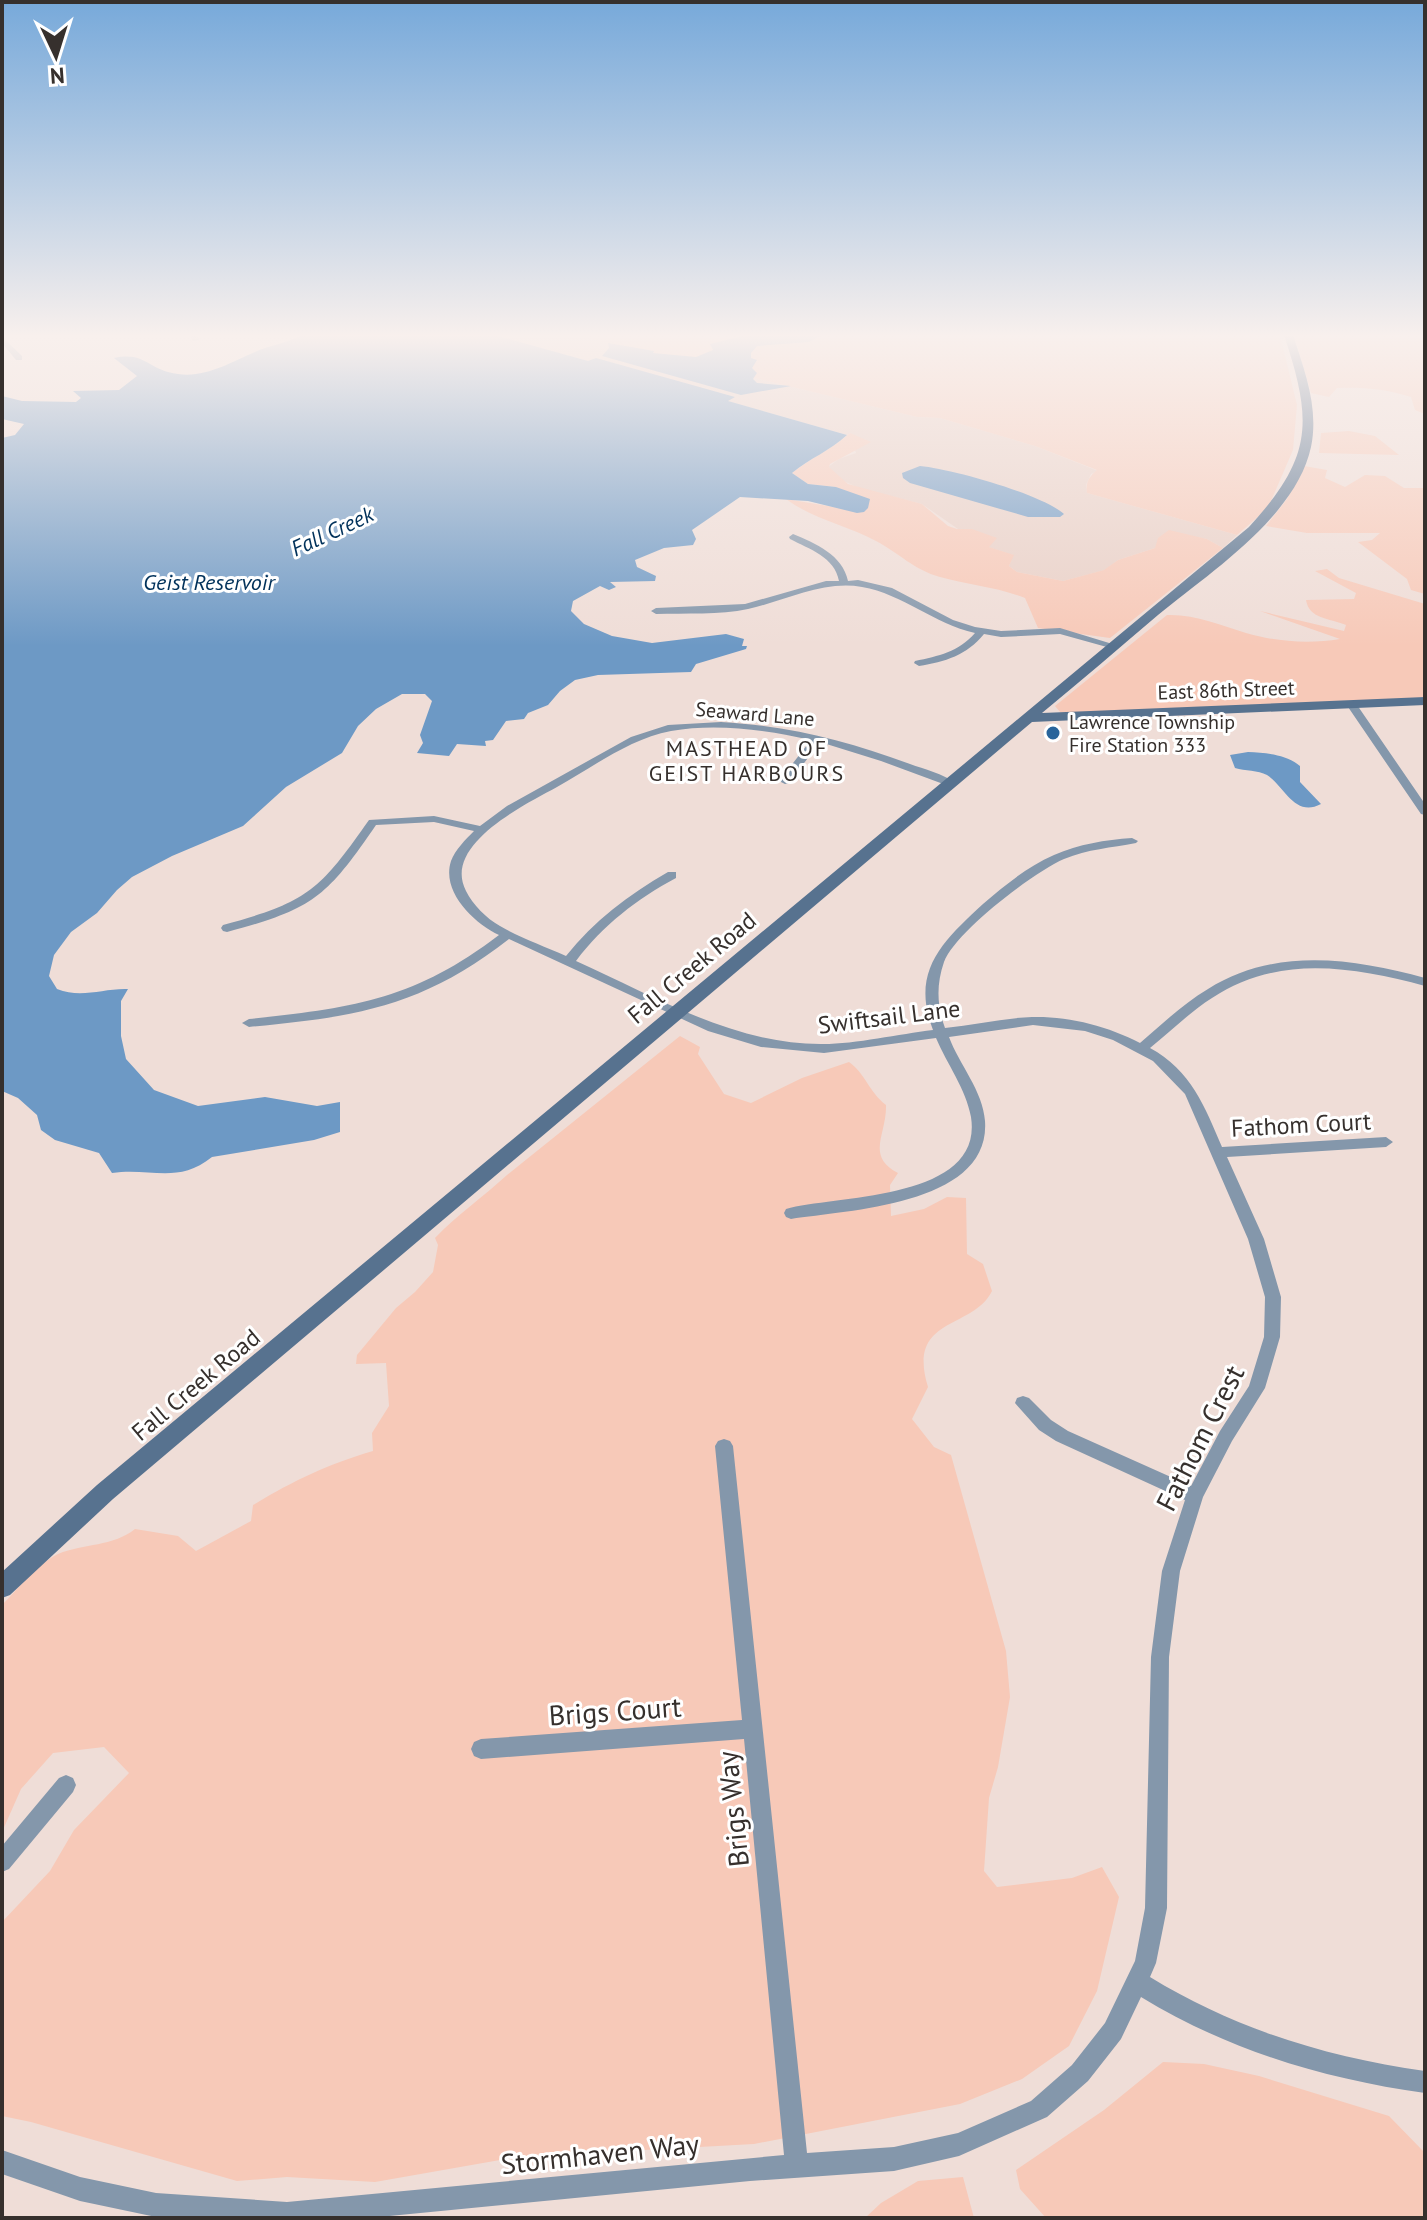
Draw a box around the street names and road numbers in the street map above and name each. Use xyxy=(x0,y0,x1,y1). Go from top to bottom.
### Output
street label: East 86th Street xyxy=(1157,675,1295,705)
street label: Seaward Lane xyxy=(694,696,816,732)
street label: Fall Creek Road xyxy=(621,905,762,1030)
street label: Swiftsail Lane xyxy=(816,992,962,1041)
street label: Fathom Court xyxy=(1230,1105,1372,1144)
street label: Fall Creek Road xyxy=(125,1322,266,1447)
street label: Fathom Crest xyxy=(1147,1358,1252,1517)
street label: Brigs Court xyxy=(548,1687,683,1734)
street label: Brigs Way xyxy=(708,1749,757,1869)
street label: Stormhaven Way xyxy=(499,2125,701,2182)

